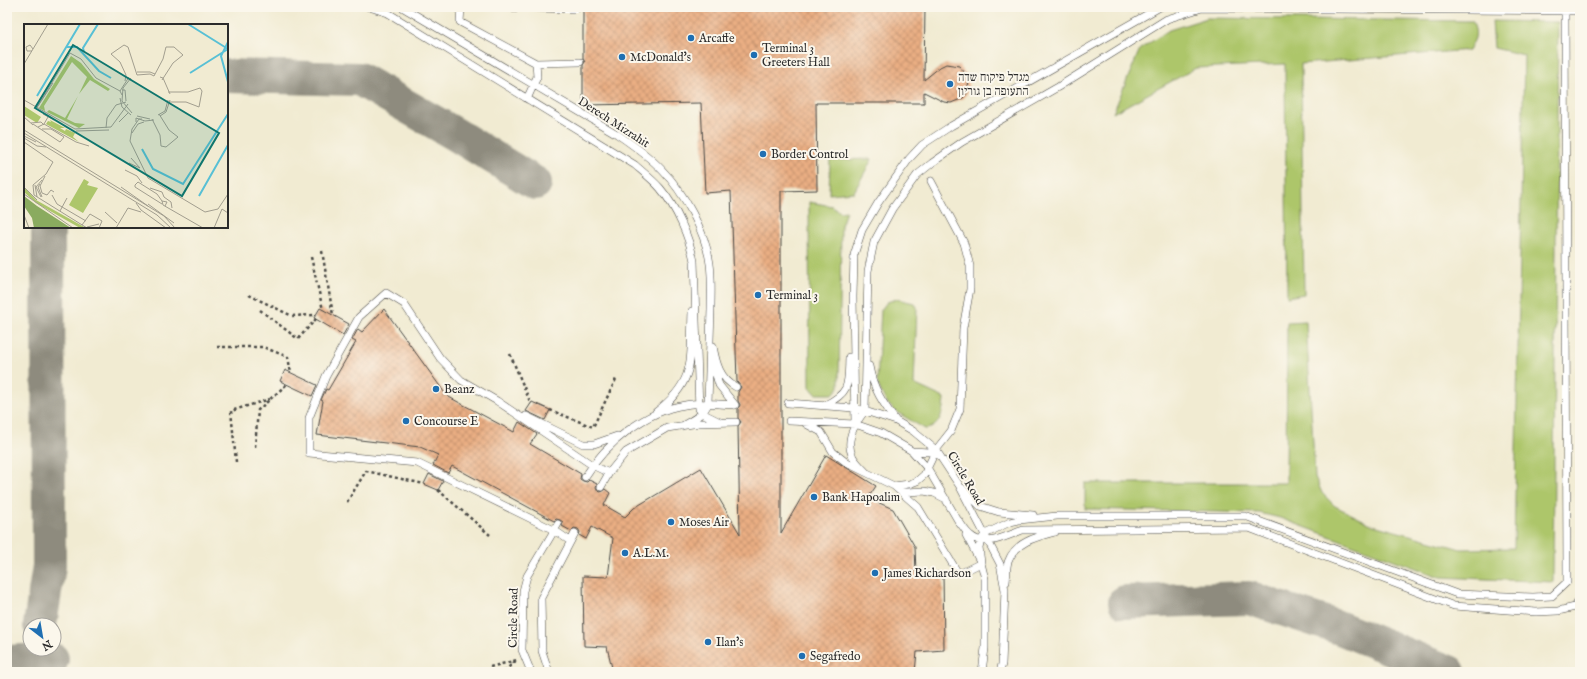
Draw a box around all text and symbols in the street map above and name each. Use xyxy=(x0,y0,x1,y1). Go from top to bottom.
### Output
inset map xyxy=(24,24,228,228)
place label: Arcaffe xyxy=(698,31,735,46)
marker: Arcaffe xyxy=(686,33,696,43)
place label: Terminal 3 Greeters Hall xyxy=(762,41,831,70)
place label: McDonald's xyxy=(630,50,691,65)
marker: Terminal 3 Greeters Hall xyxy=(749,50,759,60)
marker: McDonald's xyxy=(617,52,627,62)
place label: מגדל פיקוח שדה התעופה בן גוריון xyxy=(958,70,1029,99)
marker: מגדל פיקוח שדה התעופה בן גוריון xyxy=(945,79,955,89)
street label: Derech Mizrahit xyxy=(575,94,652,151)
place label: Border Control xyxy=(771,147,849,162)
marker: Border Control xyxy=(758,149,768,159)
place label: Terminal 3 xyxy=(766,288,818,303)
marker: Terminal 3 xyxy=(753,290,763,300)
place label: Beanz xyxy=(444,382,475,397)
marker: Beanz xyxy=(431,384,441,394)
place label: Concourse E xyxy=(414,414,478,429)
marker: Concourse E xyxy=(401,416,411,426)
street label: Circle Road xyxy=(944,449,988,508)
place label: Bank Hapoalim xyxy=(822,490,900,506)
marker: Bank Hapoalim xyxy=(809,492,819,502)
place label: Moses Air xyxy=(679,515,730,530)
marker: Moses Air xyxy=(666,517,676,527)
place label: A.L.M. xyxy=(632,546,669,561)
marker: A.L.M. xyxy=(620,548,630,558)
place label: James Richardson xyxy=(881,566,972,582)
marker: James Richardson xyxy=(870,568,880,578)
street label: Circle Road xyxy=(505,587,522,648)
north arrow xyxy=(22,617,62,657)
place label: Ilan's xyxy=(716,635,743,650)
text: N xyxy=(39,636,55,653)
marker: Ilan's xyxy=(703,637,713,647)
place label: Segafredo xyxy=(810,649,861,664)
marker: Segafredo xyxy=(797,651,807,661)

